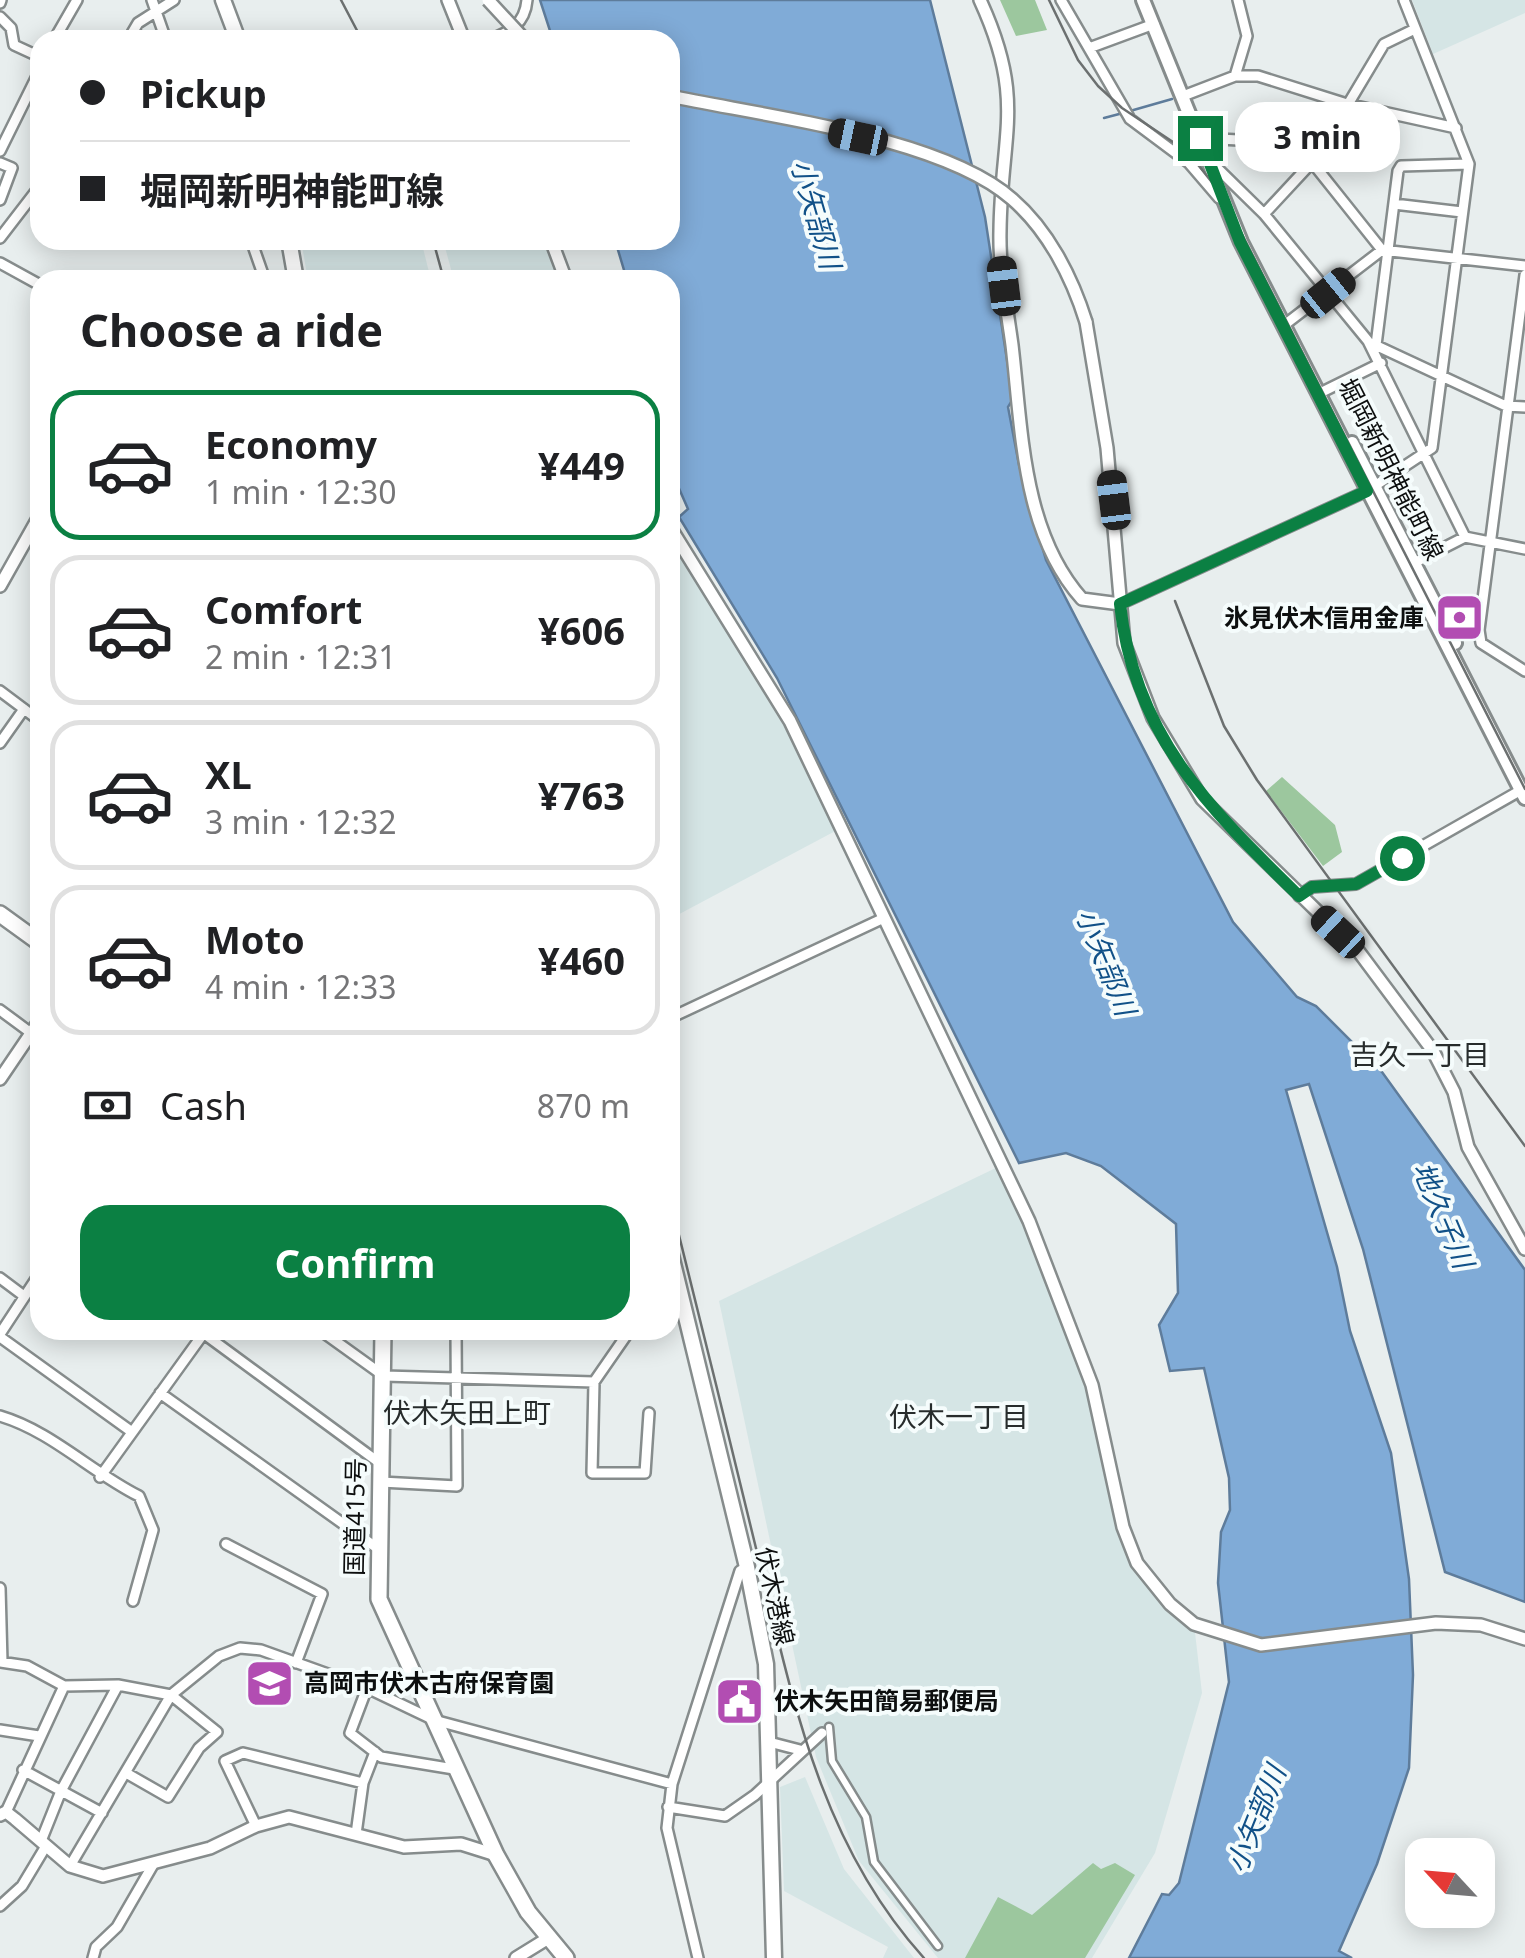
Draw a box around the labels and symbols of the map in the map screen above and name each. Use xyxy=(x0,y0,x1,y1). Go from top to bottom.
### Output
callout: 3 min xyxy=(1235,103,1400,173)
car xyxy=(826,116,890,158)
route end xyxy=(1178,116,1223,161)
water label: 小矢部川 xyxy=(783,155,851,276)
car xyxy=(985,254,1023,318)
car xyxy=(1295,262,1361,324)
street label: 堀岡新明神能町線 xyxy=(1331,372,1452,565)
car xyxy=(1095,468,1133,532)
bank icon: 氷見伏木信用金庫 xyxy=(1433,592,1485,644)
place label: 氷見伏木信用金庫 xyxy=(1224,600,1424,634)
route start xyxy=(1380,836,1425,881)
car xyxy=(1306,901,1370,963)
water label: 小矢部川 xyxy=(1068,903,1147,1023)
district label: 吉久一丁目 xyxy=(1350,1035,1490,1073)
water label: 地久子川 xyxy=(1405,1156,1484,1276)
district label: 伏木矢田上町 xyxy=(383,1393,551,1431)
district label: 伏木一丁目 xyxy=(889,1397,1029,1435)
street label: 国道415号 xyxy=(336,1458,372,1576)
street label: 伏木港線 xyxy=(749,1543,803,1648)
school or university icon: 高岡市伏木古府保育園 xyxy=(243,1657,295,1709)
place label: 高岡市伏木古府保育園 xyxy=(304,1665,554,1699)
public building icon: 伏木矢田簡易郵便局 xyxy=(713,1675,765,1727)
place label: 伏木矢田簡易郵便局 xyxy=(774,1683,999,1717)
water label: 小矢部川 xyxy=(1216,1757,1295,1878)
north arrow xyxy=(1405,1838,1495,1928)

